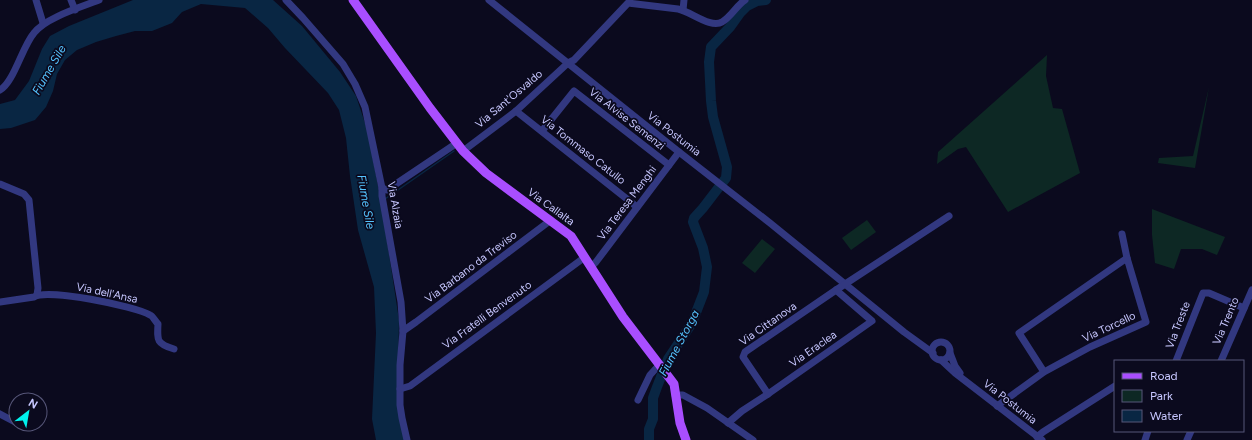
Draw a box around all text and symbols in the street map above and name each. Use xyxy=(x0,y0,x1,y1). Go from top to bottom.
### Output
water label: Fiume Sile xyxy=(29,42,69,97)
street label: Via Sant'Osvaldo xyxy=(473,67,545,131)
street label: Via Alvise Semenzi xyxy=(586,85,668,153)
street label: Via Postumia xyxy=(645,109,703,159)
street label: Via Tommaso Catullo xyxy=(538,113,628,187)
street label: Via Teresa Menghi xyxy=(595,163,659,243)
water label: Fiume Sile xyxy=(354,174,378,231)
street label: Via Alzaia xyxy=(384,180,406,230)
street label: Via Callalta xyxy=(525,186,577,228)
street label: Via Barbano da Treviso xyxy=(423,228,519,306)
street label: Via Fratelli Benvenuto xyxy=(440,278,534,352)
street label: Via dell'Ansa xyxy=(75,280,139,306)
street label: Via Trento xyxy=(1210,295,1242,347)
street label: Via Cittanova xyxy=(737,300,799,348)
street label: Via Treste xyxy=(1163,300,1193,350)
water label: Fiume Storga xyxy=(656,308,702,378)
street label: Via Torcello xyxy=(1080,309,1138,345)
street label: Via Eraclea xyxy=(787,328,839,370)
legend xyxy=(1114,360,1244,432)
text: Road xyxy=(1150,369,1178,383)
street label: Via Postumia xyxy=(981,377,1039,427)
text: Park xyxy=(1150,389,1173,403)
north arrow xyxy=(8,392,48,432)
text: N xyxy=(26,396,40,412)
text: Water xyxy=(1150,409,1182,423)

